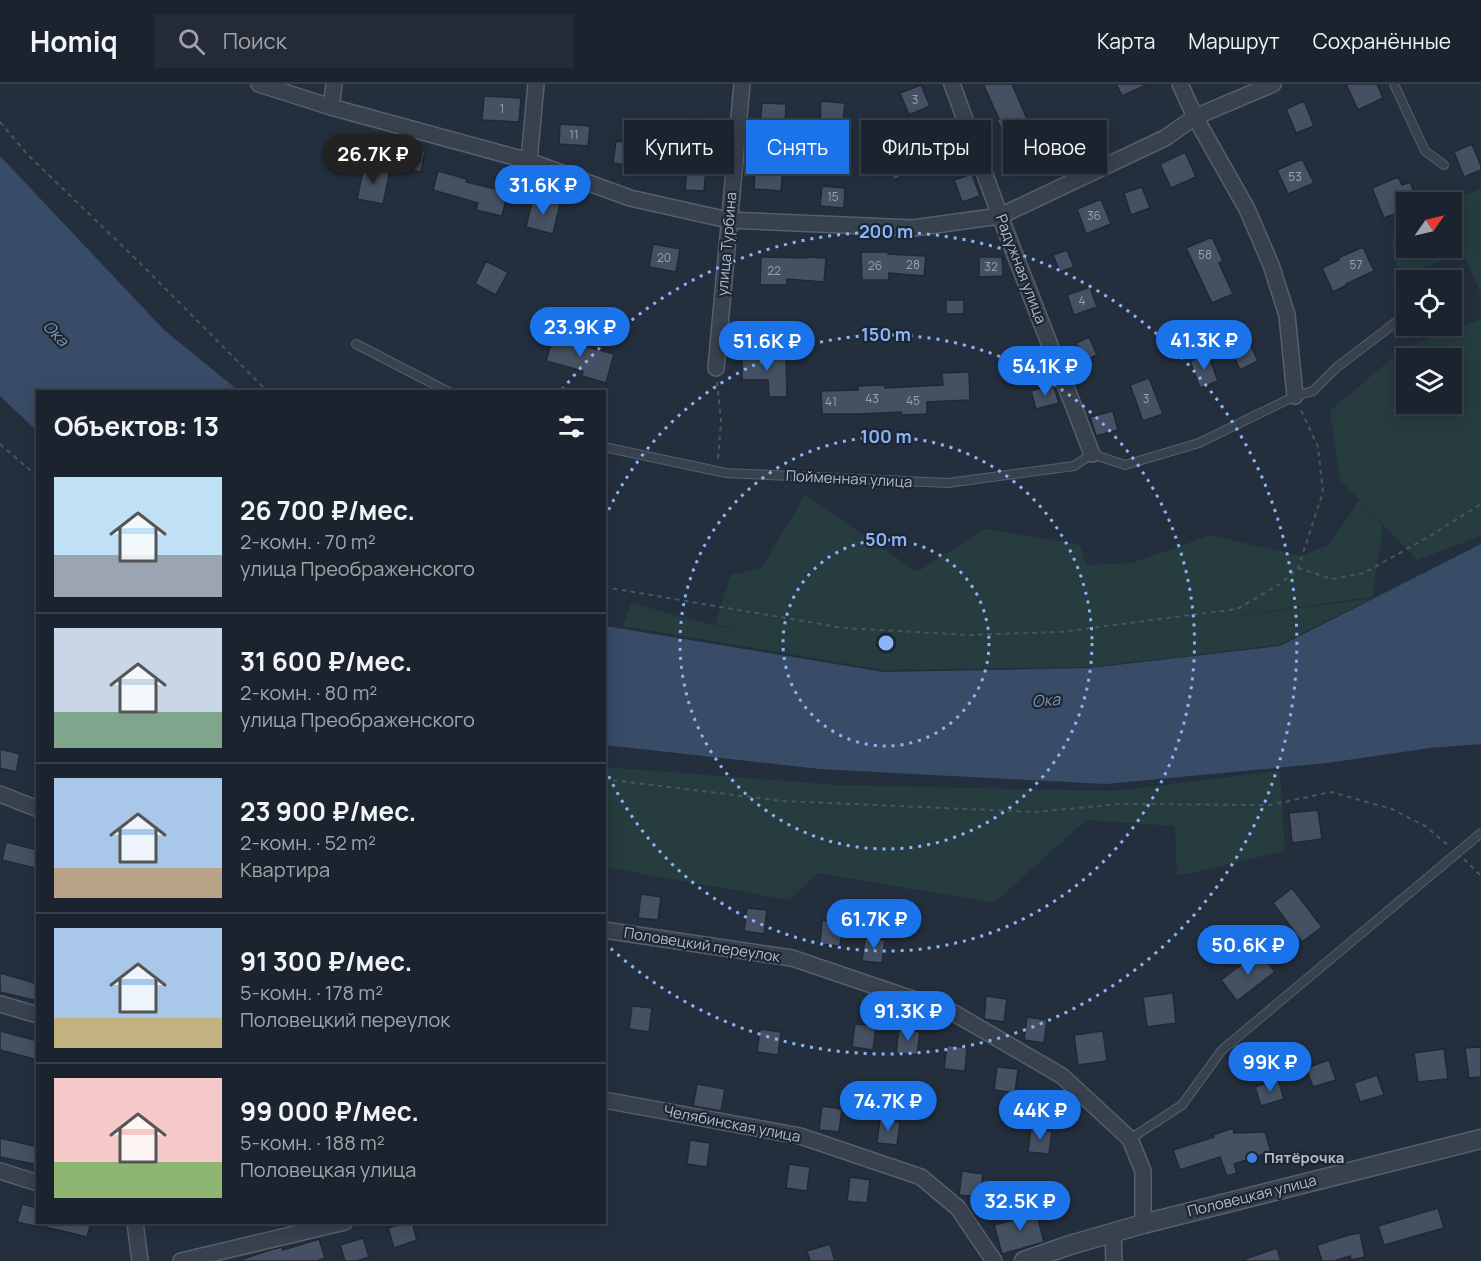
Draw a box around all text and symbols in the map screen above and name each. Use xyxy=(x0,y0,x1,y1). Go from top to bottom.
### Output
search box xyxy=(154,14,574,68)
text: Homiq xyxy=(30,22,118,60)
icon: search xyxy=(175,25,208,58)
text: Поиск xyxy=(223,26,287,56)
text: Карта xyxy=(1097,27,1155,55)
text: Маршрут xyxy=(1188,27,1280,55)
text: Сохранённые xyxy=(1313,27,1451,55)
house number: 3 xyxy=(912,91,918,108)
house number: 1 xyxy=(500,100,504,117)
chip: Купить xyxy=(624,120,734,174)
chip: Снять xyxy=(746,120,849,174)
chip: Фильтры xyxy=(861,120,991,174)
chip: Новое xyxy=(1003,120,1107,174)
house number: 11 xyxy=(569,126,579,143)
pin: 26.7K ₽ xyxy=(318,134,428,185)
text: 26.7K ₽ xyxy=(337,140,409,167)
pin: 31.6K ₽ xyxy=(488,165,598,216)
house number: 53 xyxy=(1288,168,1302,185)
text: 31.6K ₽ xyxy=(509,171,577,198)
house number: 15 xyxy=(827,188,839,205)
street label: улица Турбина xyxy=(711,191,742,297)
north arrow xyxy=(1396,192,1462,258)
map controls xyxy=(1396,192,1462,414)
house number: 36 xyxy=(1087,207,1101,224)
street label: Радужная улица xyxy=(991,211,1052,327)
text: 200 m xyxy=(859,219,913,243)
house number: 58 xyxy=(1198,246,1212,263)
house number: 20 xyxy=(657,249,671,266)
house number: 28 xyxy=(906,256,920,273)
house number: 57 xyxy=(1350,256,1362,273)
house number: 26 xyxy=(868,257,882,274)
house number: 32 xyxy=(984,258,998,275)
house number: 22 xyxy=(767,262,781,279)
button: locate xyxy=(1396,270,1462,336)
house number: 4 xyxy=(1078,292,1086,309)
pin: 23.9K ₽ xyxy=(525,307,635,358)
text: 23.9K ₽ xyxy=(544,313,616,340)
water label: Ока xyxy=(38,315,75,352)
pin: 41.3K ₽ xyxy=(1149,320,1259,371)
pin: 51.6K ₽ xyxy=(712,321,822,372)
text: 150 m xyxy=(861,322,911,346)
text: 41.3K ₽ xyxy=(1170,326,1238,353)
text: 51.6K ₽ xyxy=(733,327,801,354)
pin: 54.1K ₽ xyxy=(990,346,1100,397)
button: layers xyxy=(1396,348,1462,414)
text: 54.1K ₽ xyxy=(1012,352,1078,379)
house number: 43 xyxy=(865,390,879,407)
house number: 3 xyxy=(1143,390,1149,407)
house number: 45 xyxy=(906,392,920,409)
house number: 41 xyxy=(825,393,837,410)
text: Объектов: 13 xyxy=(54,408,219,444)
icon: filters xyxy=(555,410,588,443)
text: 100 m xyxy=(860,424,912,448)
street label: Пойменная улица xyxy=(785,465,913,492)
text: 26 700 ₽/мес. xyxy=(240,492,415,528)
icon: home xyxy=(102,501,174,573)
text: 50 m xyxy=(865,527,907,551)
text: 2-комн. · 70 m² xyxy=(240,528,376,555)
text: улица Преображенского xyxy=(240,555,475,582)
centre of rings xyxy=(876,633,896,653)
text: 31 600 ₽/мес. xyxy=(240,643,412,679)
icon: home xyxy=(102,652,174,724)
text: 2-комн. · 80 m² xyxy=(240,679,377,706)
water label: Ока xyxy=(1031,688,1062,712)
text: улица Преображенского xyxy=(240,706,475,733)
text: 23 900 ₽/мес. xyxy=(240,793,416,829)
icon: home xyxy=(102,802,174,874)
text: 2-комн. · 52 m² xyxy=(240,829,376,856)
text: Квартира xyxy=(240,856,330,883)
pin: 61.7K ₽ xyxy=(819,899,929,950)
text: 61.7K ₽ xyxy=(840,905,908,932)
street label: Половецкий переулок xyxy=(623,922,782,967)
pin: 50.6K ₽ xyxy=(1193,925,1303,976)
text: 50.6K ₽ xyxy=(1211,931,1285,958)
text: 91 300 ₽/мес. xyxy=(240,943,412,979)
icon: home xyxy=(102,952,174,1024)
text: 5-комн. · 178 m² xyxy=(240,979,383,1006)
pin: 91.3K ₽ xyxy=(853,991,963,1042)
text: 91.3K ₽ xyxy=(874,997,942,1024)
text: Половецкий переулок xyxy=(240,1006,450,1033)
pin: 99K ₽ xyxy=(1228,1042,1312,1093)
text: 99K ₽ xyxy=(1242,1048,1298,1075)
pin: 74.7K ₽ xyxy=(833,1081,943,1132)
text: 74.7K ₽ xyxy=(854,1087,922,1114)
pin: 44K ₽ xyxy=(998,1090,1082,1141)
text: 99 000 ₽/мес. xyxy=(240,1093,419,1129)
text: 44K ₽ xyxy=(1013,1096,1067,1123)
street label: Челябинская улица xyxy=(662,1100,802,1147)
icon: home xyxy=(102,1102,174,1174)
text: 5-комн. · 188 m² xyxy=(240,1129,385,1156)
place label: Пятёрочка xyxy=(1264,1147,1344,1168)
marker: Пятёрочка xyxy=(1245,1151,1259,1165)
text: Половецкая улица xyxy=(240,1156,416,1183)
street label: Половецкая улица xyxy=(1185,1169,1319,1222)
pin: 32.5K ₽ xyxy=(965,1181,1075,1232)
text: 32.5K ₽ xyxy=(984,1187,1056,1214)

